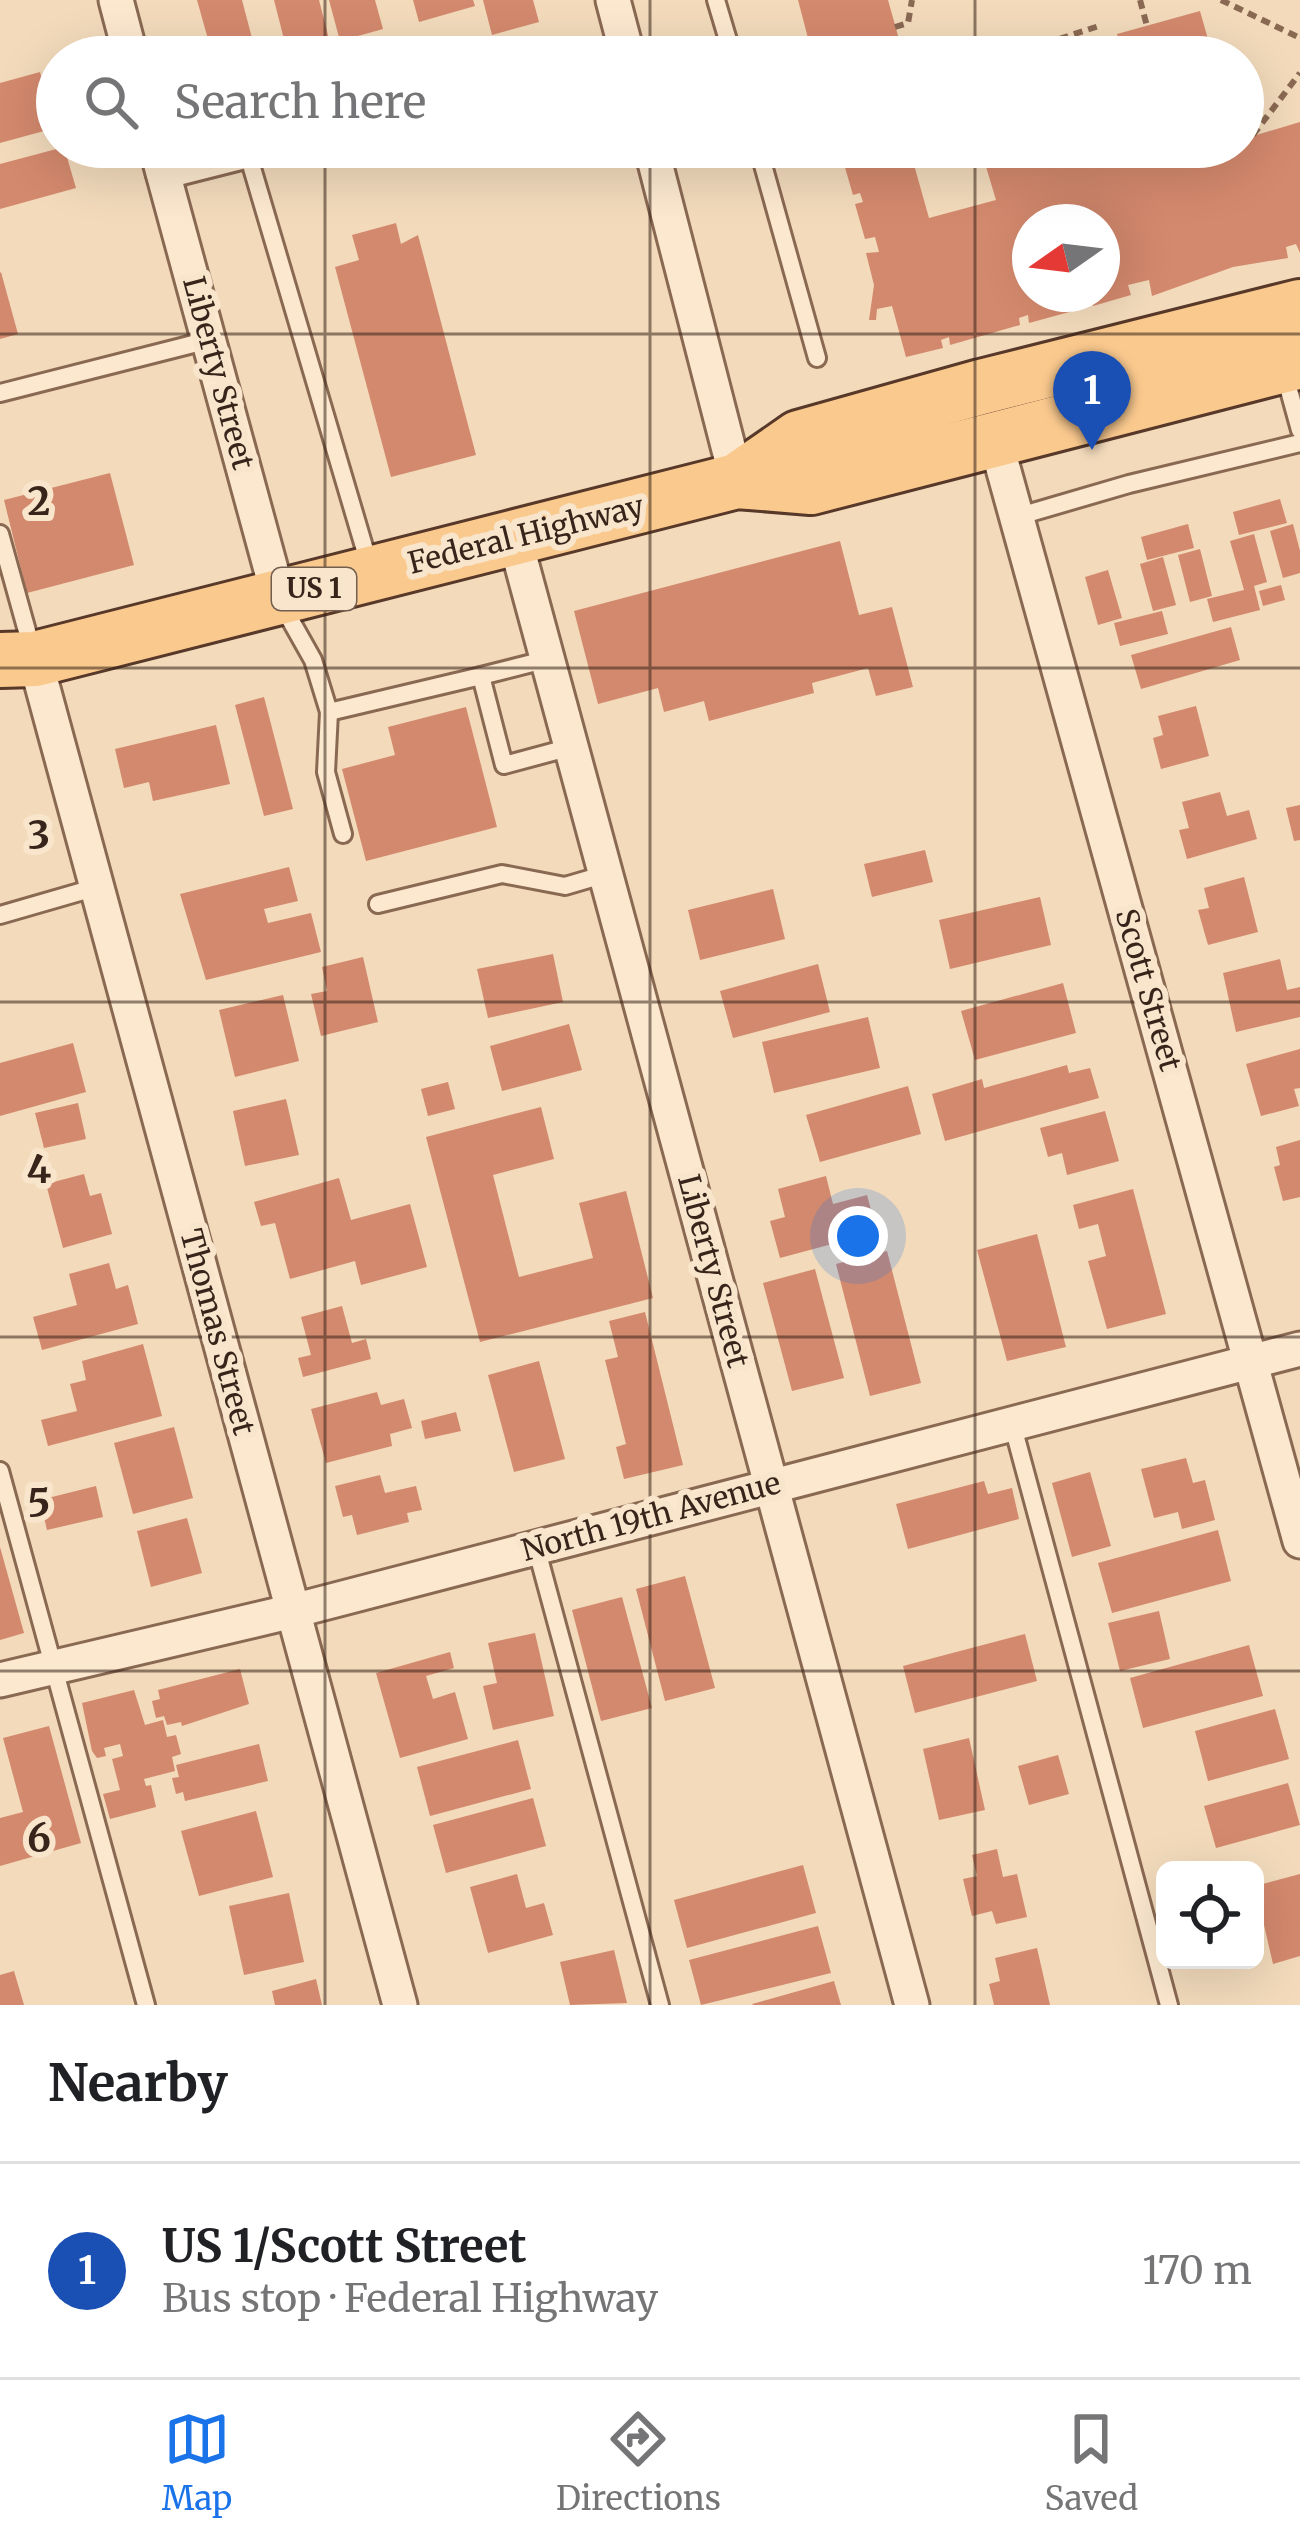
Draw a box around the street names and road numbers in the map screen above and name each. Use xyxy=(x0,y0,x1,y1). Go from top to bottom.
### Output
street label: Liberty Street xyxy=(175,272,263,474)
street label: Federal Highway xyxy=(404,486,648,582)
road number: US 1 xyxy=(272,568,356,610)
street label: Scott Street xyxy=(1108,904,1190,1076)
street label: Liberty Street xyxy=(670,1170,758,1372)
street label: Thomas Street xyxy=(172,1225,264,1439)
street label: North 19th Avenue xyxy=(517,1463,784,1569)

